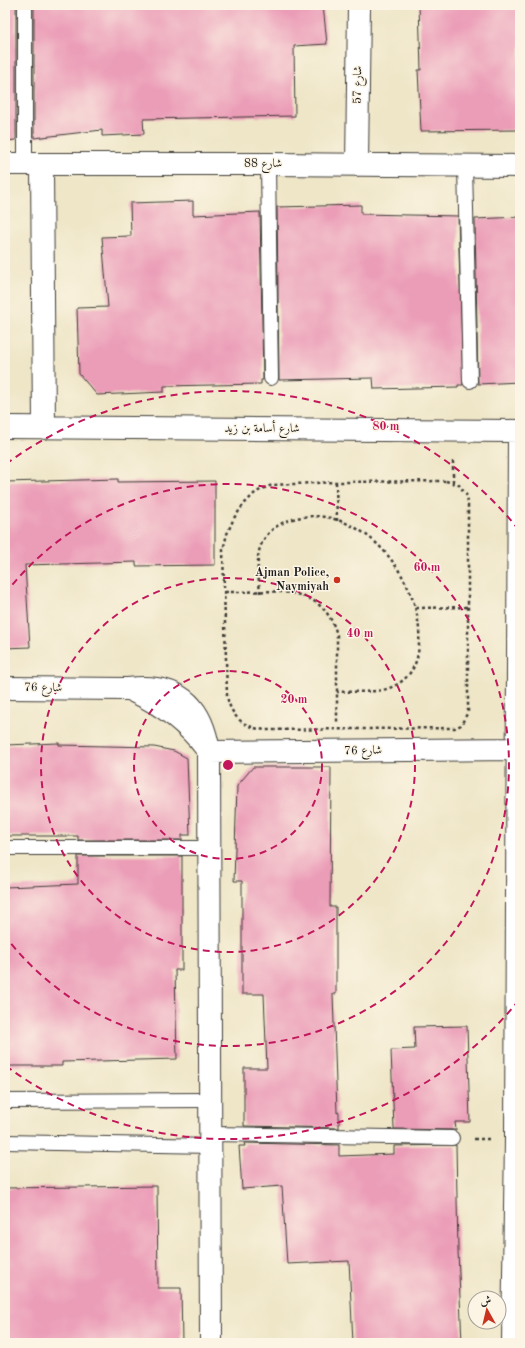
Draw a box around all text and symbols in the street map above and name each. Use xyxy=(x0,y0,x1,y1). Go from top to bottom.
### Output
street label: شارع 57 xyxy=(351,66,368,104)
street label: شارع 88 xyxy=(244,158,282,174)
street label: شارع أسامة بن زيد xyxy=(224,420,300,439)
text: 80 m xyxy=(373,421,400,433)
text: 60 m xyxy=(414,562,441,574)
place label: Ajman Police, Naymiyah xyxy=(255,567,329,593)
marker: Ajman Police, Naymiyah xyxy=(332,575,342,585)
text: 40 m xyxy=(347,628,374,640)
street label: شارع 76 xyxy=(24,682,62,698)
text: 20 m xyxy=(281,694,308,706)
street label: شارع 76 xyxy=(344,745,382,761)
centre of rings xyxy=(221,758,235,772)
north arrow xyxy=(467,1290,507,1330)
text: ش xyxy=(480,1295,492,1308)

